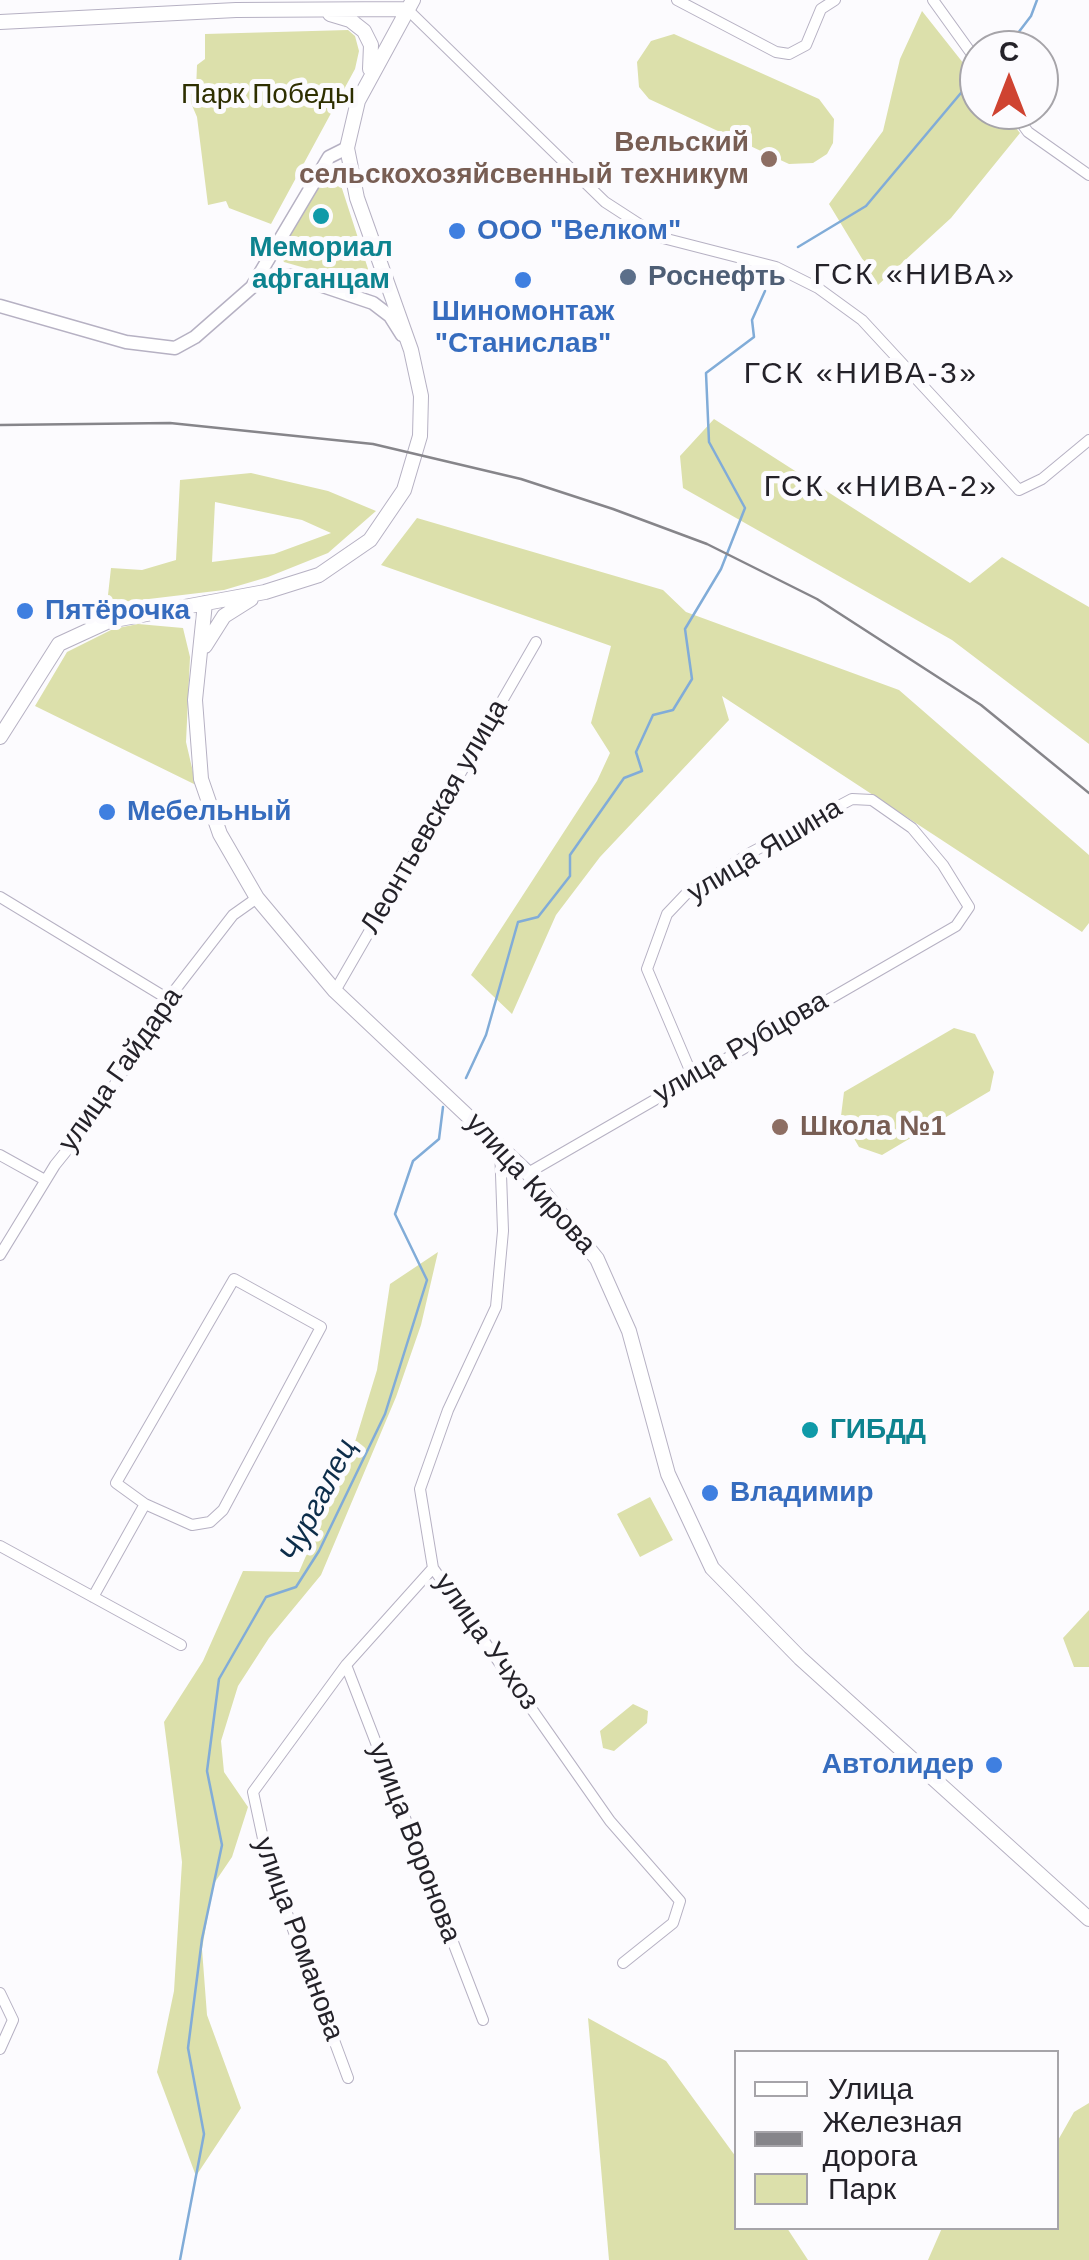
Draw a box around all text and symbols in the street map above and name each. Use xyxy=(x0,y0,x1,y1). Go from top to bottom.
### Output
north arrow xyxy=(959,30,1059,130)
text: С xyxy=(999,36,1019,67)
park label: Парк Победы xyxy=(181,78,355,112)
place label: Вельский сельскохозяйсвенный техникум xyxy=(299,126,749,192)
marker: Вельский сельскохозяйсвенный техникум xyxy=(758,148,780,170)
marker: Мемориал афганцам xyxy=(310,205,332,227)
place label: ООО "Велком" xyxy=(477,214,681,248)
marker: ООО "Велком" xyxy=(446,220,468,242)
place label: Мемориал афганцам xyxy=(249,231,393,297)
district label: ГСК «НИВА» xyxy=(814,258,1016,294)
place label: Роснефть xyxy=(648,260,786,294)
marker: Роснефть xyxy=(617,266,639,288)
marker: Шиномонтаж "Станислав" xyxy=(512,269,534,291)
place label: Шиномонтаж "Станислав" xyxy=(432,295,614,361)
district label: ГСК «НИВА-3» xyxy=(744,357,978,393)
district label: ГСК «НИВА-2» xyxy=(764,470,998,506)
place label: Пятёрочка xyxy=(45,594,190,628)
marker: Пятёрочка xyxy=(14,600,36,622)
street label: Леонтьевская улица xyxy=(354,694,516,940)
street label: улица Яшина xyxy=(682,792,848,910)
place label: Мебельный xyxy=(127,795,291,829)
marker: Мебельный xyxy=(96,801,118,823)
street label: улица Гайдара xyxy=(52,981,190,1159)
street label: улица Рубцова xyxy=(648,985,834,1111)
street label: улица Кирова xyxy=(458,1107,602,1261)
place label: Школа №1 xyxy=(800,1110,946,1144)
marker: Школа №1 xyxy=(769,1116,791,1138)
place label: ГИБДД xyxy=(830,1413,926,1447)
marker: ГИБДД xyxy=(799,1419,821,1441)
water label: Чургалец xyxy=(273,1433,365,1569)
place label: Владимир xyxy=(730,1476,874,1510)
marker: Владимир xyxy=(699,1482,721,1504)
street label: улица Учхоз xyxy=(427,1567,545,1717)
street label: улица Воронова xyxy=(360,1738,468,1948)
place label: Автолидер xyxy=(822,1748,974,1782)
marker: Автолидер xyxy=(983,1754,1005,1776)
street label: улица Романова xyxy=(246,1833,350,2045)
legend xyxy=(734,2050,1059,2230)
text: Улица xyxy=(828,2072,913,2105)
text: Железная дорога xyxy=(823,2105,962,2172)
text: Парк xyxy=(828,2172,896,2205)

